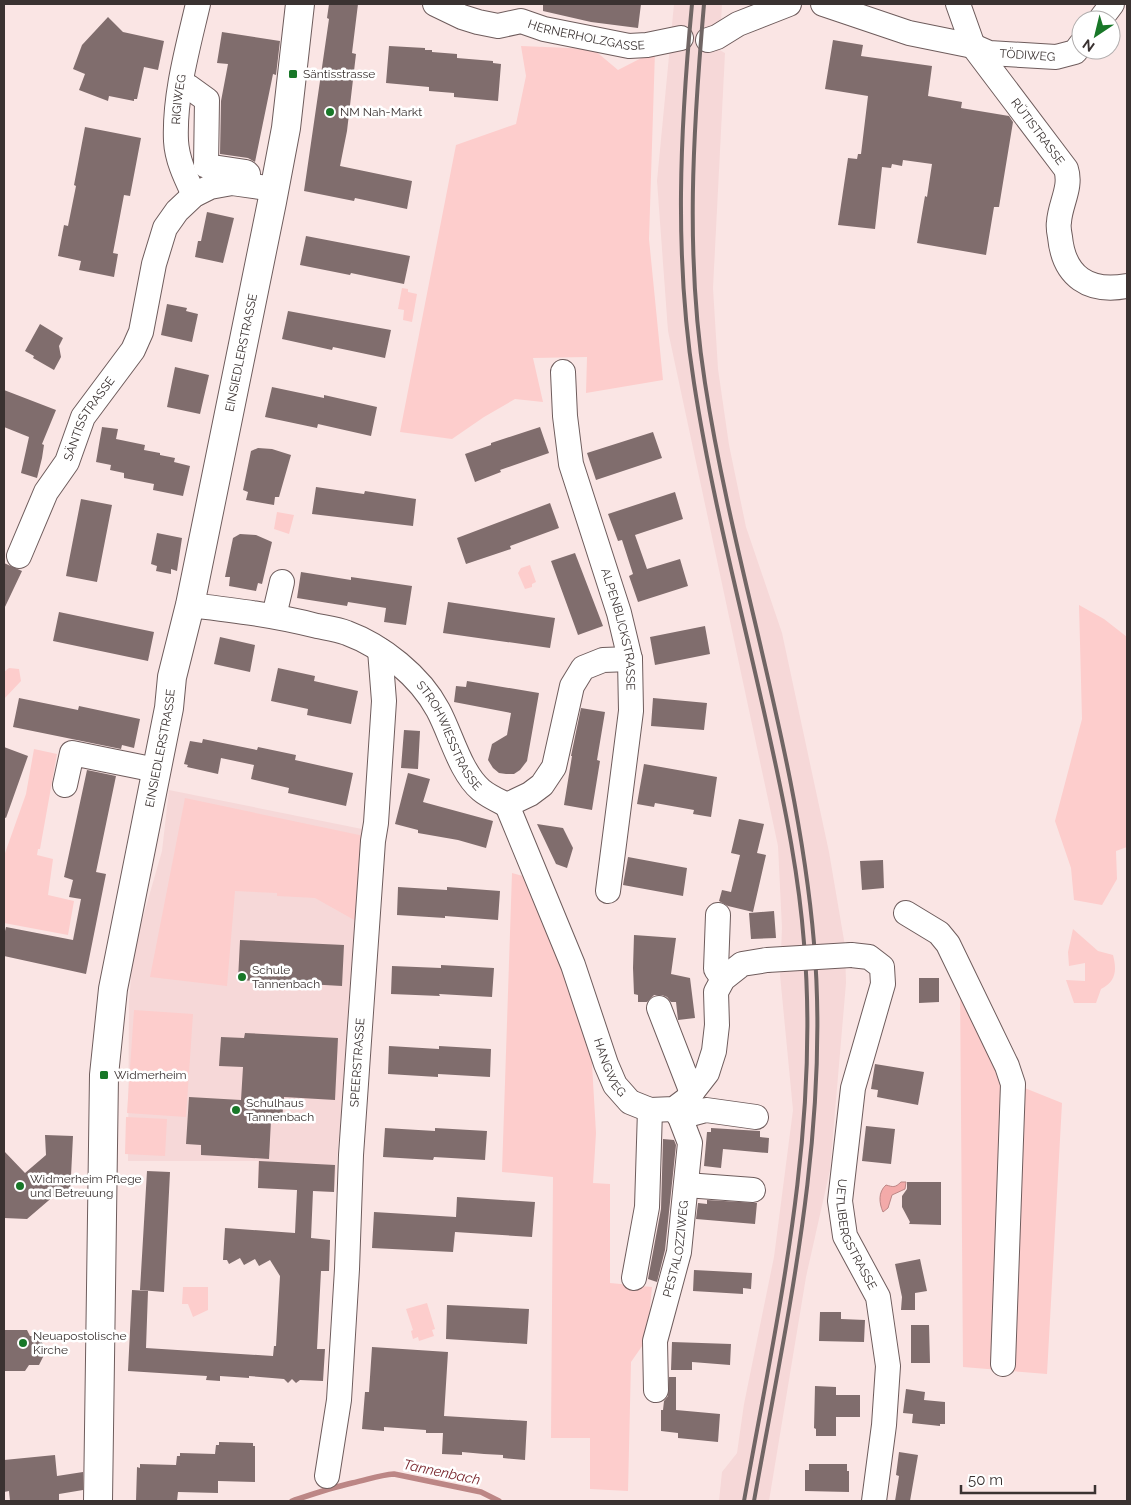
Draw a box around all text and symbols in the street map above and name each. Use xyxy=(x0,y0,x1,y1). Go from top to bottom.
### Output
north arrow xyxy=(1071,10,1121,60)
street label: HERNERHOLZGASSE xyxy=(526,17,645,53)
text: N xyxy=(1080,36,1098,55)
street label: TÖDIWEG xyxy=(999,47,1056,64)
place label: Säntisstrasse xyxy=(303,67,375,81)
marker: Säntisstrasse xyxy=(287,68,299,80)
street label: RIGIWEG xyxy=(169,73,189,125)
street label: RÜTISTRASSE xyxy=(1008,96,1067,168)
place label: NM Nah-Markt xyxy=(340,105,422,119)
marker: NM Nah-Markt xyxy=(324,106,336,118)
street label: EINSIEDLERSTRASSE xyxy=(223,292,260,413)
street label: SÄNTISSTRASSE xyxy=(61,374,118,463)
street label: ALPENBLICKSTRASSE xyxy=(598,566,638,691)
street label: STROHWIESSTRASSE xyxy=(413,678,484,793)
street label: EINSIEDLERSTRASSE xyxy=(142,688,178,809)
place label: Schule Tannenbach xyxy=(252,963,320,991)
marker: Schule Tannenbach xyxy=(236,971,248,983)
street label: SPEERSTRASSE xyxy=(347,1017,368,1108)
street label: HANGWEG xyxy=(591,1036,629,1099)
place label: Widmerheim xyxy=(114,1068,187,1082)
marker: Widmerheim xyxy=(98,1069,110,1081)
place label: Schulhaus Tannenbach xyxy=(246,1096,314,1124)
marker: Schulhaus Tannenbach xyxy=(230,1104,242,1116)
place label: Widmerheim Pflege und Betreuung xyxy=(30,1172,142,1200)
street label: UETLIBERGSTRASSE xyxy=(833,1178,880,1292)
marker: Widmerheim Pflege und Betreuung xyxy=(14,1180,26,1192)
street label: PESTALOZZIWEG xyxy=(660,1199,691,1299)
place label: Neuapostolische Kirche xyxy=(33,1329,127,1357)
marker: Neuapostolische Kirche xyxy=(17,1337,29,1349)
water label: Tannenbach xyxy=(402,1456,482,1488)
scale bar xyxy=(961,1462,1095,1494)
text: 50 m xyxy=(968,1471,1003,1489)

